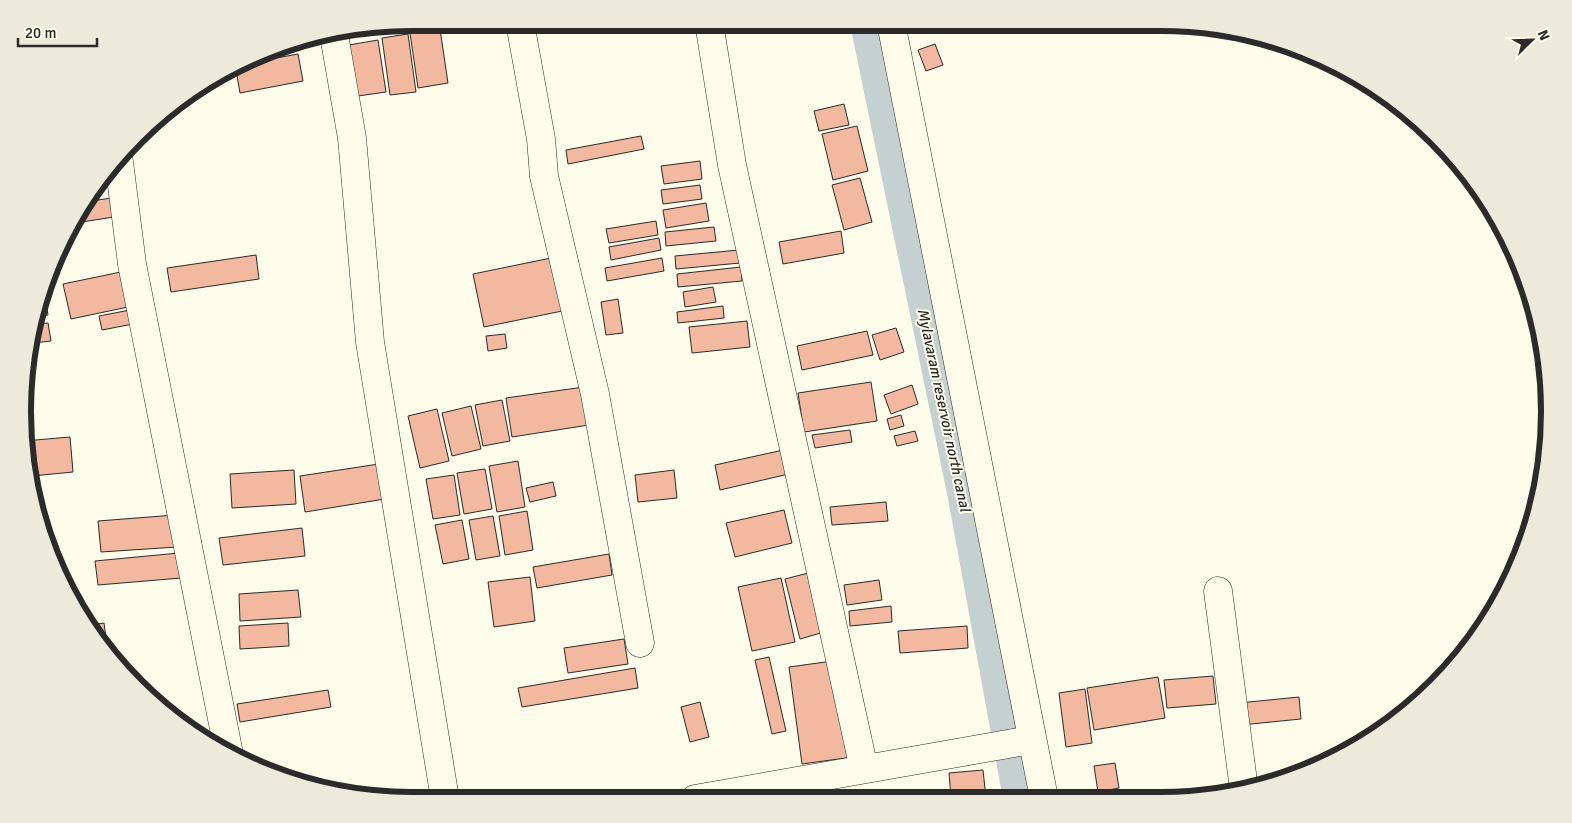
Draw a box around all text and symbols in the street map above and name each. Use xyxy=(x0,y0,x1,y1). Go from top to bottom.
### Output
scale bar xyxy=(18,15,96,47)
north arrow xyxy=(1507,15,1557,65)
text: 20 m xyxy=(25,24,56,42)
text: N xyxy=(1534,27,1553,43)
water label: Mylavaram reservoir north canal xyxy=(914,307,975,515)

